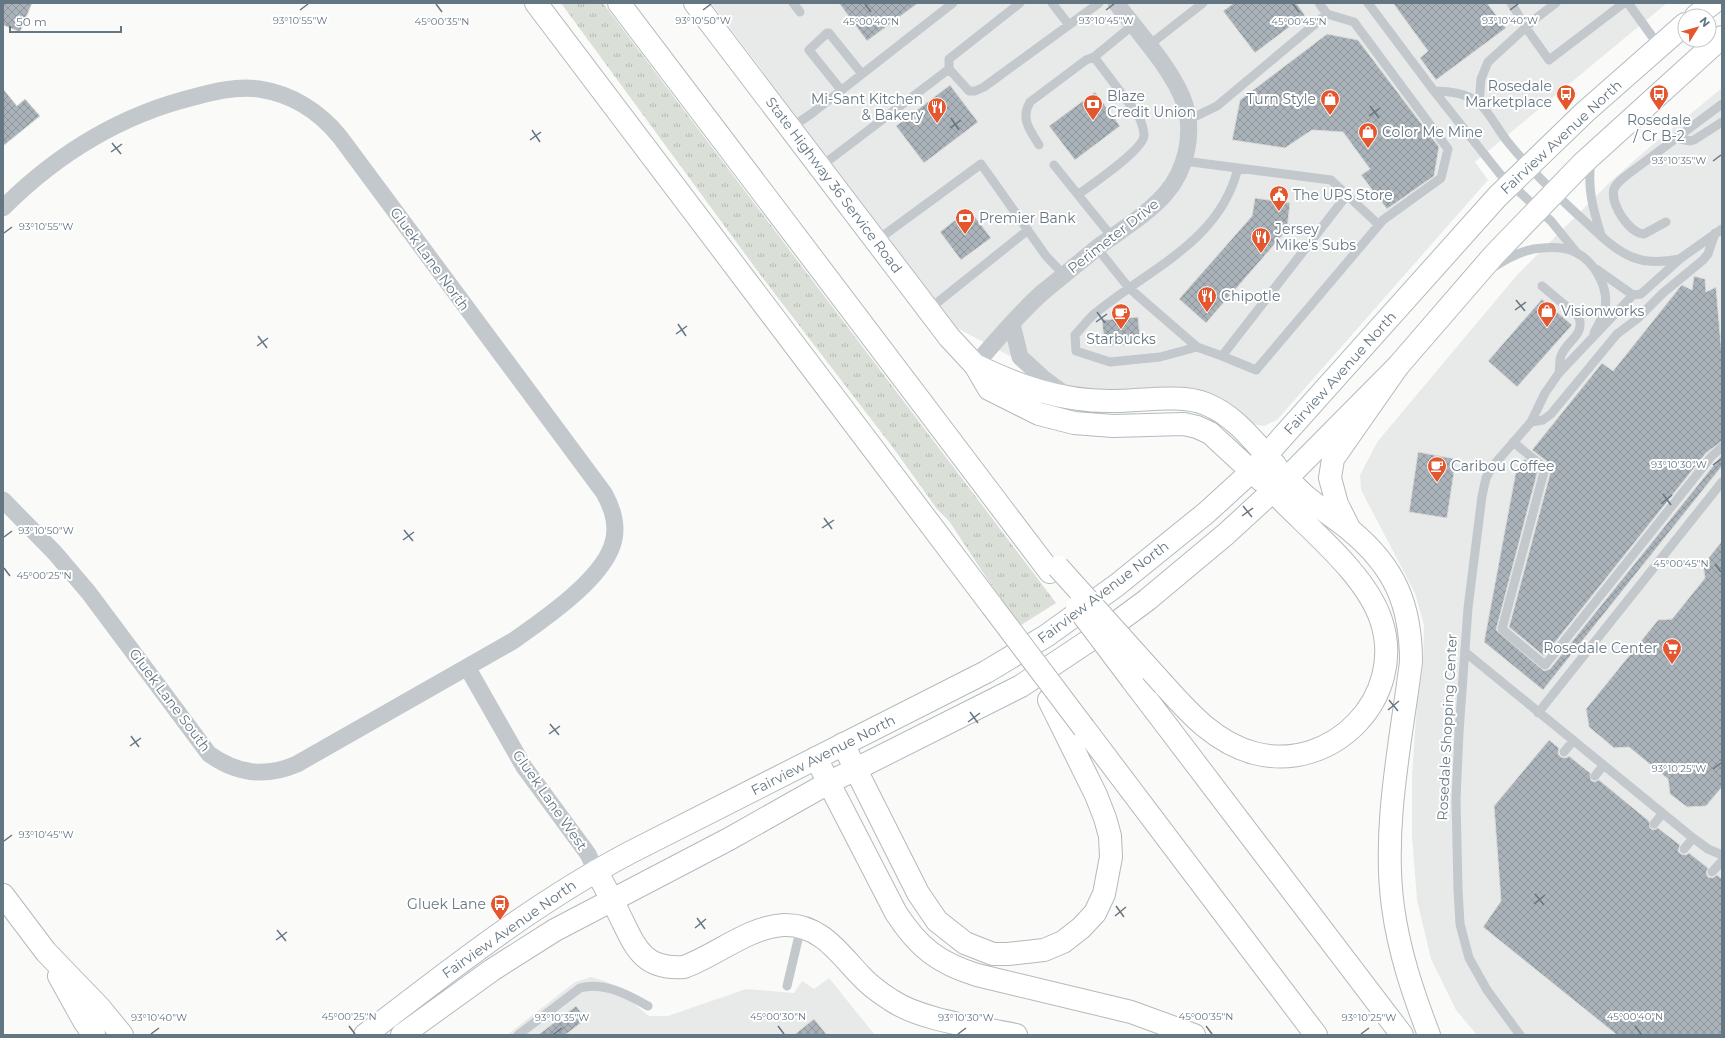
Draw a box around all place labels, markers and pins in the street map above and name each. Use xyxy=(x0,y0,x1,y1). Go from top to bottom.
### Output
place label: Rosedale Marketplace xyxy=(1465,77,1552,111)
bus stop icon: Rosedale Marketplace xyxy=(1555,83,1577,111)
bus stop icon: Rosedale / Cr B-2 xyxy=(1648,83,1670,111)
place label: Blaze Credit Union xyxy=(1107,87,1196,121)
shop icon: Turn Style xyxy=(1319,88,1341,116)
place label: Mi-Sant Kitchen & Bakery xyxy=(811,90,923,124)
place label: Turn Style xyxy=(1247,90,1316,108)
bank icon: Blaze Credit Union xyxy=(1082,93,1104,121)
restaurant icon: Mi-Sant Kitchen & Bakery xyxy=(926,96,948,124)
place label: Rosedale / Cr B-2 xyxy=(1627,111,1691,145)
shop icon: Color Me Mine xyxy=(1357,121,1379,149)
place label: Color Me Mine xyxy=(1382,123,1483,141)
public building icon: The UPS Store xyxy=(1268,184,1290,212)
place label: The UPS Store xyxy=(1293,186,1393,204)
bank icon: Premier Bank xyxy=(954,207,976,235)
place label: Premier Bank xyxy=(979,209,1076,227)
place label: Jersey Mike's Subs xyxy=(1274,220,1356,254)
restaurant icon: Jersey Mike's Subs xyxy=(1250,226,1272,254)
restaurant icon: Chipotle xyxy=(1196,285,1218,313)
place label: Chipotle xyxy=(1221,287,1280,305)
shop icon: Visionworks xyxy=(1536,300,1558,328)
cafe icon: Starbucks xyxy=(1110,302,1132,330)
place label: Visionworks xyxy=(1561,302,1645,320)
place label: Starbucks xyxy=(1086,330,1156,348)
cafe icon: Caribou Coffee xyxy=(1426,455,1448,483)
place label: Caribou Coffee xyxy=(1451,457,1554,475)
supermarket icon: Rosedale Center xyxy=(1661,637,1683,665)
place label: Rosedale Center xyxy=(1543,639,1658,657)
bus stop icon: Gluek Lane xyxy=(489,893,511,921)
place label: Gluek Lane xyxy=(407,895,486,913)

